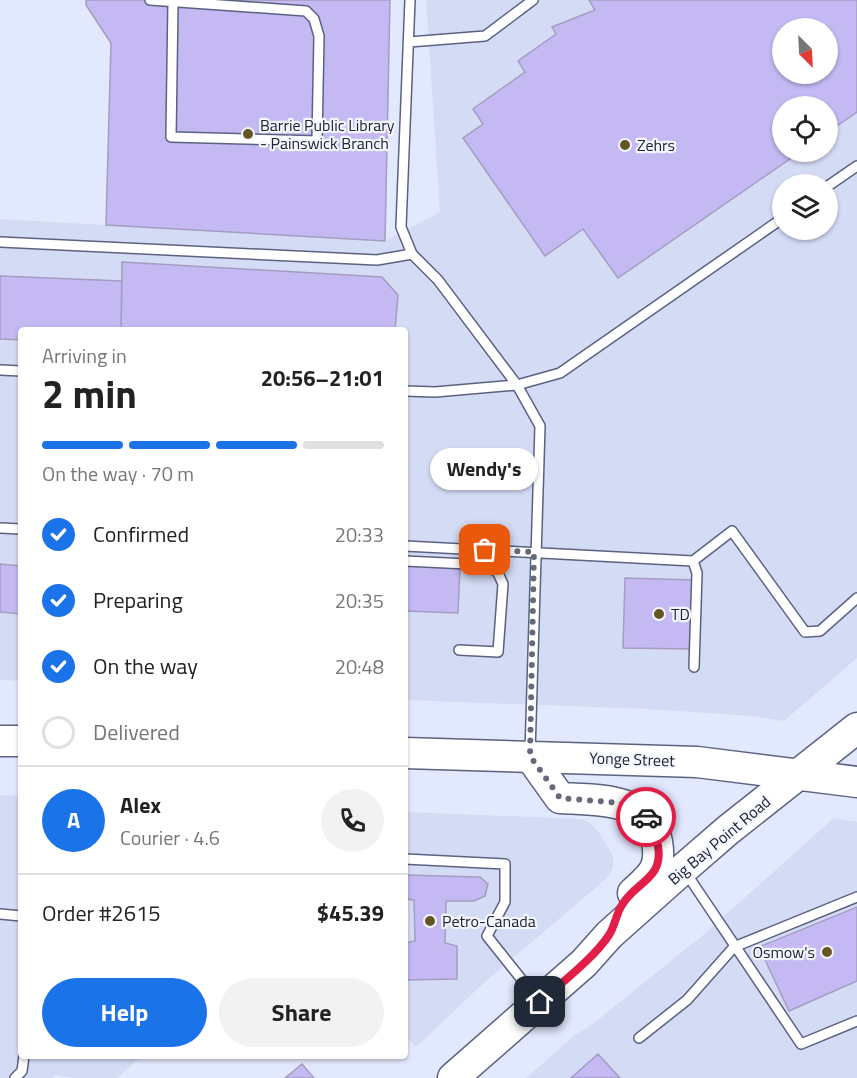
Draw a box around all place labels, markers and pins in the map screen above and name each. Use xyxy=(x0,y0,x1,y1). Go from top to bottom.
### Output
place label: Barrie Public Library - Painswick Branch xyxy=(260,113,395,155)
marker: Barrie Public Library - Painswick Branch xyxy=(241,127,255,141)
place label: Zehrs xyxy=(637,133,675,157)
marker: Zehrs xyxy=(618,138,632,152)
callout: Wendy's xyxy=(431,448,539,490)
pin xyxy=(459,524,510,575)
place label: TD xyxy=(671,602,690,626)
marker: TD xyxy=(652,607,666,621)
place label: Petro-Canada xyxy=(442,909,536,933)
marker: Petro-Canada xyxy=(423,914,437,928)
place label: Osmow's xyxy=(752,940,815,964)
marker: Osmow's xyxy=(820,945,834,959)
pin xyxy=(514,976,565,1027)

